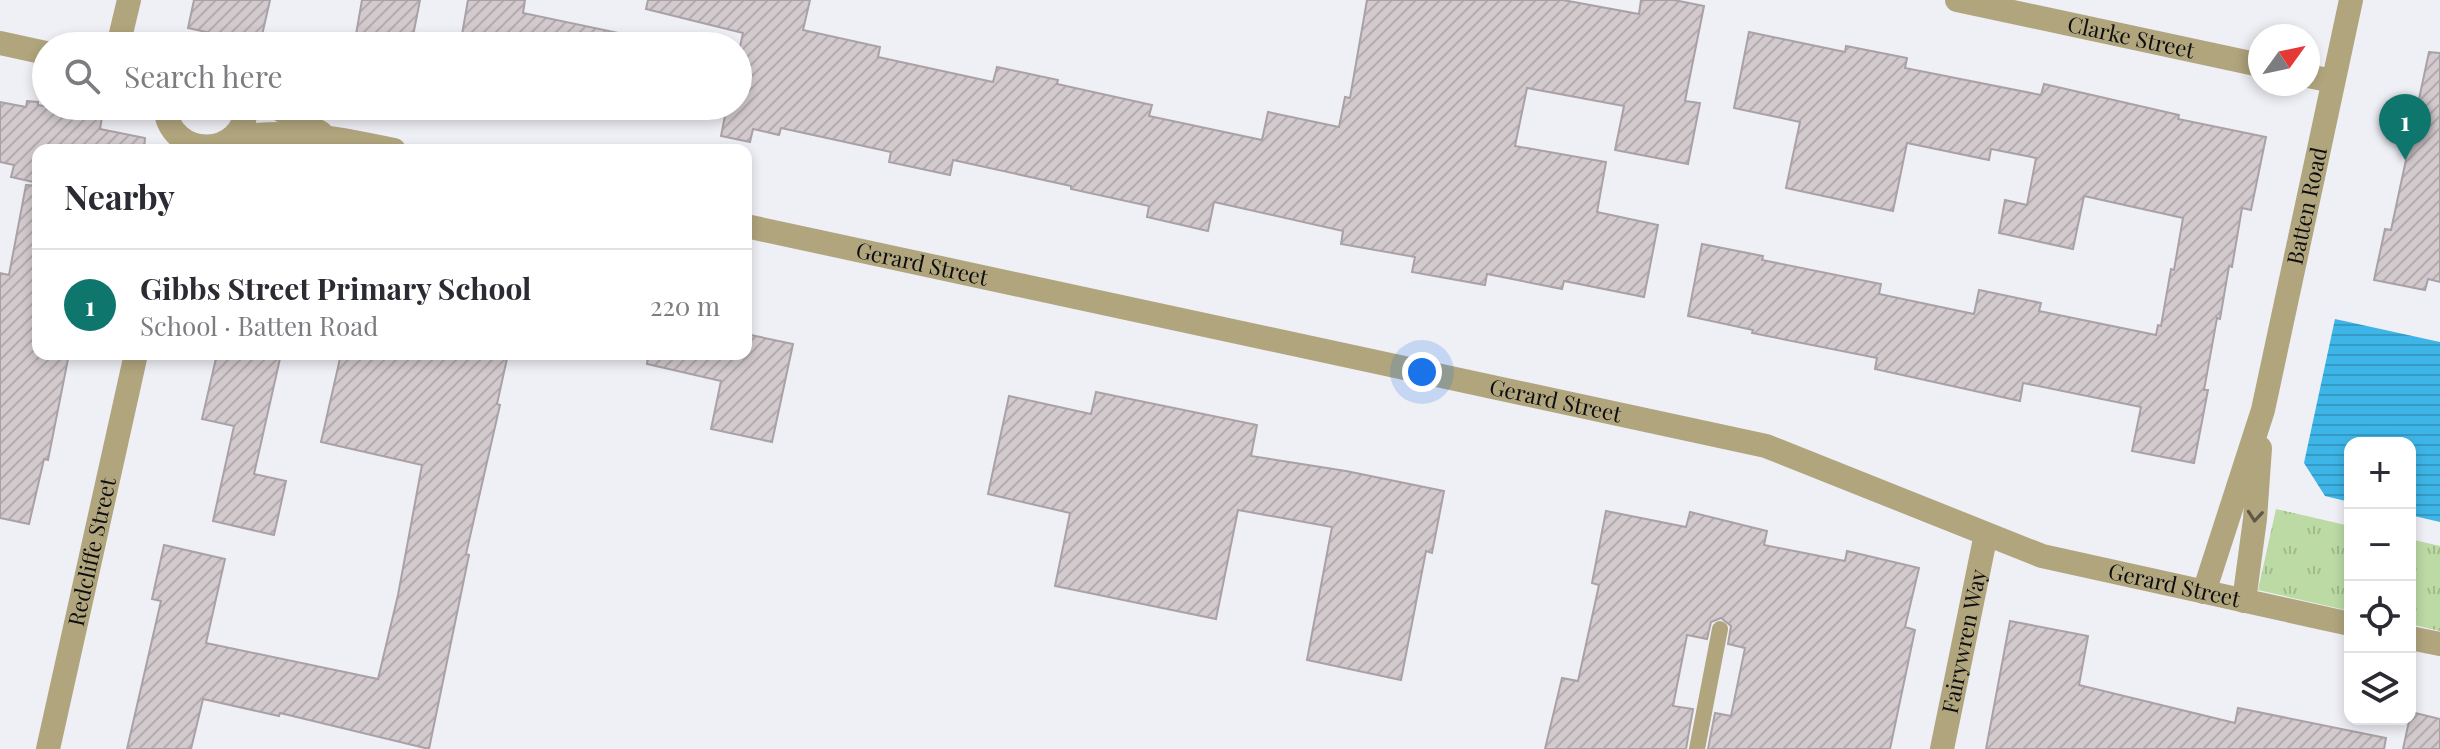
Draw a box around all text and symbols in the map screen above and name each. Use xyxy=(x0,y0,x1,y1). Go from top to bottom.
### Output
street label: Clarke Street xyxy=(2065,8,2199,65)
north arrow xyxy=(2248,24,2320,96)
search box xyxy=(32,32,752,120)
icon: search xyxy=(60,54,104,98)
text: Search here xyxy=(124,56,283,96)
pin: 1 xyxy=(2379,94,2431,160)
street label: Batten Road xyxy=(2279,144,2333,267)
text: Nearby xyxy=(64,173,175,219)
street label: Gerard Street xyxy=(853,234,992,292)
text: Gibbs Street Primary School xyxy=(140,268,531,308)
text: 1 xyxy=(85,288,95,323)
text: 220 m xyxy=(650,288,720,323)
text: School · Batten Road xyxy=(140,308,378,343)
your location xyxy=(1402,352,1442,392)
street label: Gerard Street xyxy=(1487,371,1625,429)
map controls xyxy=(2344,437,2416,725)
button: + xyxy=(2344,437,2416,509)
street label: Redcliffe Street xyxy=(60,473,122,629)
button: − xyxy=(2344,509,2416,581)
one-way arrow xyxy=(2247,510,2264,523)
street label: Gerard Street xyxy=(2106,555,2244,614)
street label: Fairywren Way xyxy=(1934,566,1992,716)
button: locate xyxy=(2344,581,2416,653)
button: layers xyxy=(2344,653,2416,725)

